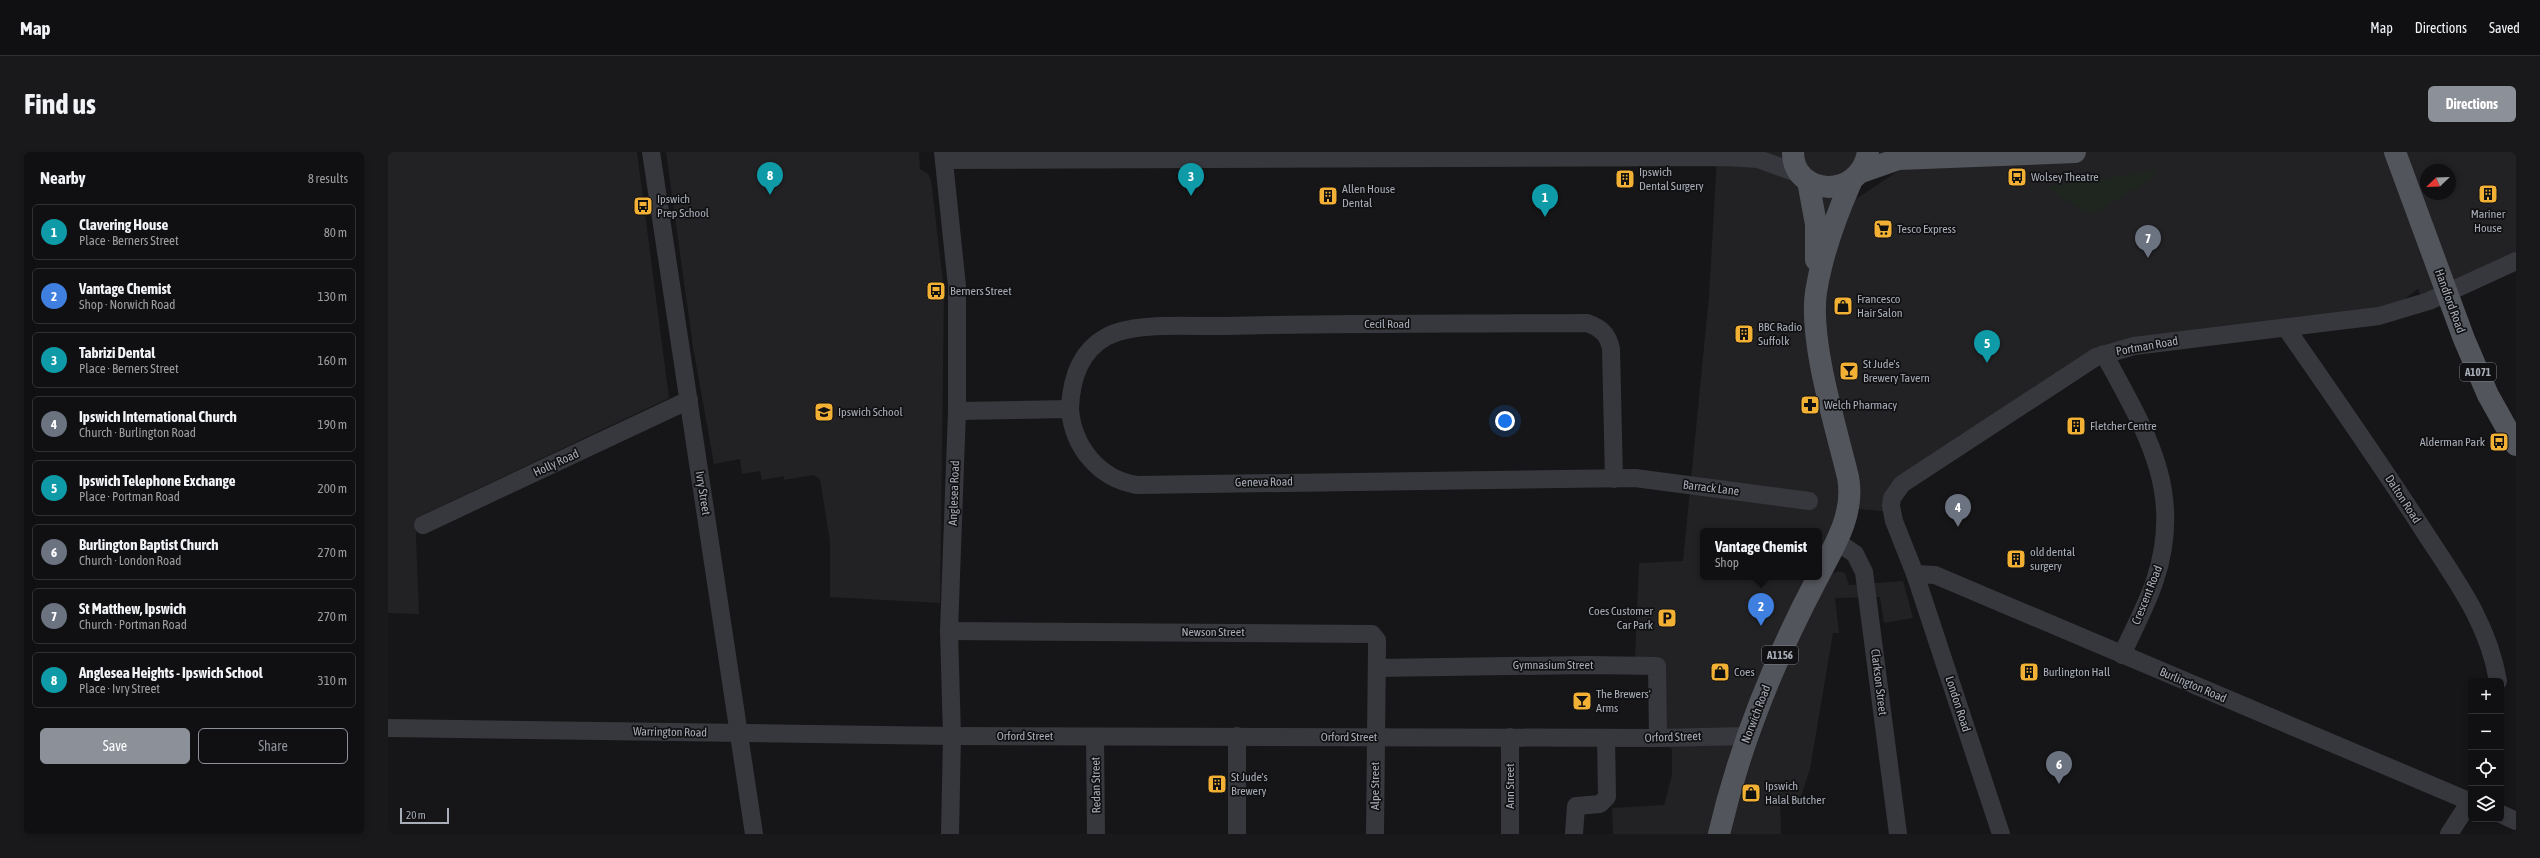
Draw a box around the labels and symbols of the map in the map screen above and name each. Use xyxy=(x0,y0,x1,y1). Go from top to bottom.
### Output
pin: 8 xyxy=(757,162,783,195)
pin: 3 xyxy=(1178,163,1204,196)
north arrow xyxy=(2420,164,2456,200)
place label: Ipswich Dental Surgery xyxy=(1639,165,1704,193)
bus stop icon: Wolsey Theatre xyxy=(2006,166,2028,188)
building icon: Ipswich Dental Surgery xyxy=(1614,168,1636,190)
place label: Wolsey Theatre xyxy=(2031,170,2099,184)
place label: Allen House Dental xyxy=(1342,182,1395,210)
building icon: Mariner House xyxy=(2477,183,2499,205)
pin: 1 xyxy=(1532,184,1558,217)
building icon: Allen House Dental xyxy=(1317,185,1339,207)
place label: Ipswich Prep School xyxy=(657,192,710,220)
bus stop icon: Ipswich Prep School xyxy=(632,195,654,217)
place label: Mariner House xyxy=(2471,207,2506,235)
supermarket icon: Tesco Express xyxy=(1872,218,1894,240)
place label: Tesco Express xyxy=(1897,222,1956,236)
pin: 7 xyxy=(2135,225,2161,258)
street label: Handford Road xyxy=(2432,267,2468,335)
bus stop icon: Berners Street xyxy=(925,280,947,302)
place label: Berners Street xyxy=(950,284,1012,298)
place label: Francesco Hair Salon xyxy=(1857,292,1903,320)
shop icon: Francesco Hair Salon xyxy=(1832,295,1854,317)
street label: Cecil Road xyxy=(1364,317,1410,331)
place label: BBC Radio Suffolk xyxy=(1758,320,1802,348)
building icon: BBC Radio Suffolk xyxy=(1733,323,1755,345)
pin: 5 xyxy=(1974,330,2000,363)
street label: Portman Road xyxy=(2115,334,2179,358)
place label: St Jude's Brewery Tavern xyxy=(1863,357,1930,385)
bar icon: St Jude's Brewery Tavern xyxy=(1838,360,1860,382)
road number: A1071 xyxy=(2460,363,2496,381)
pharmacy icon: Welch Pharmacy xyxy=(1799,394,1821,416)
place label: Welch Pharmacy xyxy=(1824,398,1897,412)
school or university icon: Ipswich School xyxy=(813,401,835,423)
place label: Ipswich School xyxy=(838,405,903,419)
your location xyxy=(1495,411,1515,431)
building icon: Fletcher Centre xyxy=(2065,415,2087,437)
place label: Fletcher Centre xyxy=(2090,419,2157,433)
bus stop icon: Alderman Park xyxy=(2488,431,2510,453)
place label: Alderman Park xyxy=(2420,435,2486,449)
street label: Holly Road xyxy=(531,446,581,480)
street label: Anglesea Road xyxy=(946,460,962,526)
street label: Ivry Street xyxy=(693,470,713,517)
street label: Dalton Road xyxy=(2382,472,2424,526)
street label: Geneva Road xyxy=(1235,474,1293,490)
street label: Barrack Lane xyxy=(1682,478,1740,498)
pin: 4 xyxy=(1945,494,1971,527)
place label: old dental surgery xyxy=(2030,545,2076,573)
building icon: old dental surgery xyxy=(2005,548,2027,570)
street label: Crescent Road xyxy=(2129,563,2165,627)
pin: 2 xyxy=(1748,593,1774,626)
place label: Coes Customer Car Park xyxy=(1589,604,1654,632)
parking icon: Coes Customer Car Park xyxy=(1656,607,1678,629)
street label: Newson Street xyxy=(1181,625,1245,639)
road number: A1156 xyxy=(1762,646,1798,664)
street label: Clarkson Street xyxy=(1868,648,1890,716)
street label: Gymnasium Street xyxy=(1513,658,1594,672)
shop icon: Coes xyxy=(1709,661,1731,683)
building icon: Burlington Hall xyxy=(2018,661,2040,683)
place label: Coes xyxy=(1734,665,1755,679)
place label: Burlington Hall xyxy=(2043,665,2111,679)
street label: Burlington Road xyxy=(2157,665,2229,705)
street label: London Road xyxy=(1942,674,1974,734)
street label: Norwich Road xyxy=(1739,683,1773,745)
place label: The Brewers' Arms xyxy=(1596,687,1651,715)
bar icon: The Brewers' Arms xyxy=(1571,690,1593,712)
street label: Warrington Road xyxy=(633,724,707,740)
street label: Orford Street xyxy=(997,729,1054,743)
street label: Orford Street xyxy=(1644,729,1702,745)
street label: Orford Street xyxy=(1321,730,1378,744)
pin: 6 xyxy=(2046,751,2072,784)
street label: Redan Street xyxy=(1088,756,1103,813)
street label: Alpe Street xyxy=(1368,761,1382,810)
street label: Ann Street xyxy=(1503,763,1517,809)
place label: St Jude's Brewery xyxy=(1231,770,1268,798)
building icon: St Jude's Brewery xyxy=(1206,773,1228,795)
place label: Ipswich Halal Butcher xyxy=(1765,779,1826,807)
shop icon: Ipswich Halal Butcher xyxy=(1740,782,1762,804)
scale bar xyxy=(400,806,449,825)

